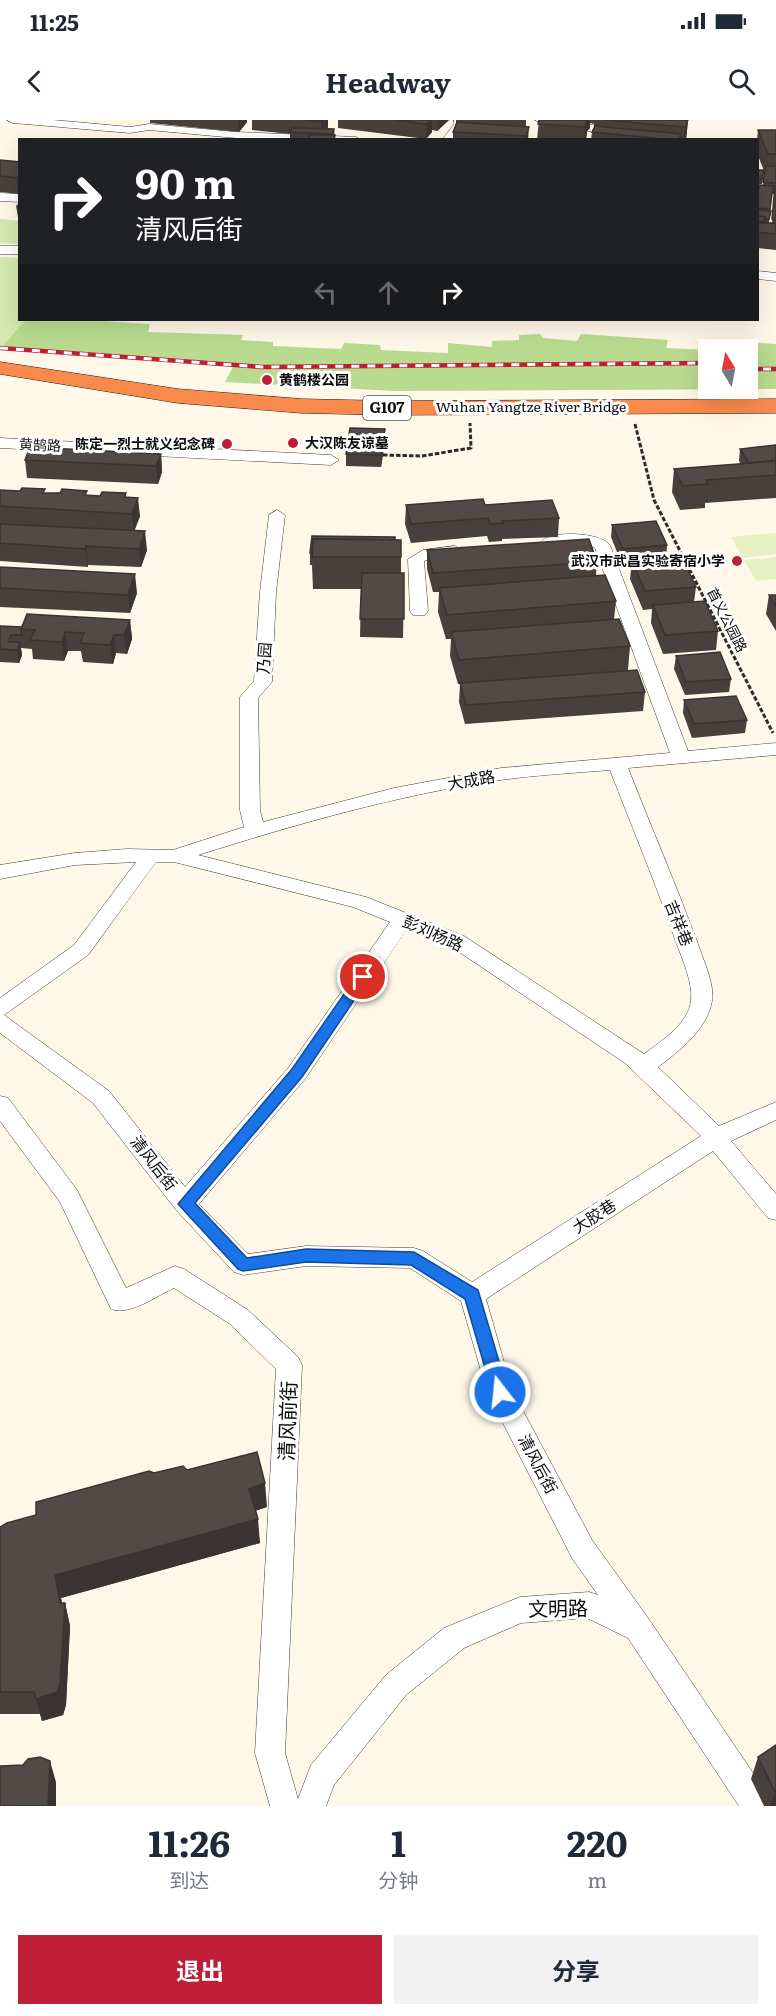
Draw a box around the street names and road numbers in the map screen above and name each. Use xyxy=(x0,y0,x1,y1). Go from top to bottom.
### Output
road number: G107 xyxy=(363,396,411,420)
street label: Wuhan Yangtze River Bridge xyxy=(436,396,626,416)
street label: 黄鹄路 xyxy=(19,433,62,455)
street label: 首义公园路 xyxy=(703,584,753,655)
street label: 乃园 xyxy=(250,641,276,675)
street label: 大成路 xyxy=(445,763,497,795)
street label: 吉祥巷 xyxy=(660,896,700,949)
street label: 彭刘杨路 xyxy=(399,908,468,956)
street label: 清风后街 xyxy=(126,1130,184,1195)
street label: 大胶巷 xyxy=(567,1192,620,1238)
street label: 清风前街 xyxy=(270,1380,302,1461)
street label: 清风后街 xyxy=(513,1430,565,1497)
street label: 文明路 xyxy=(528,1591,588,1623)

